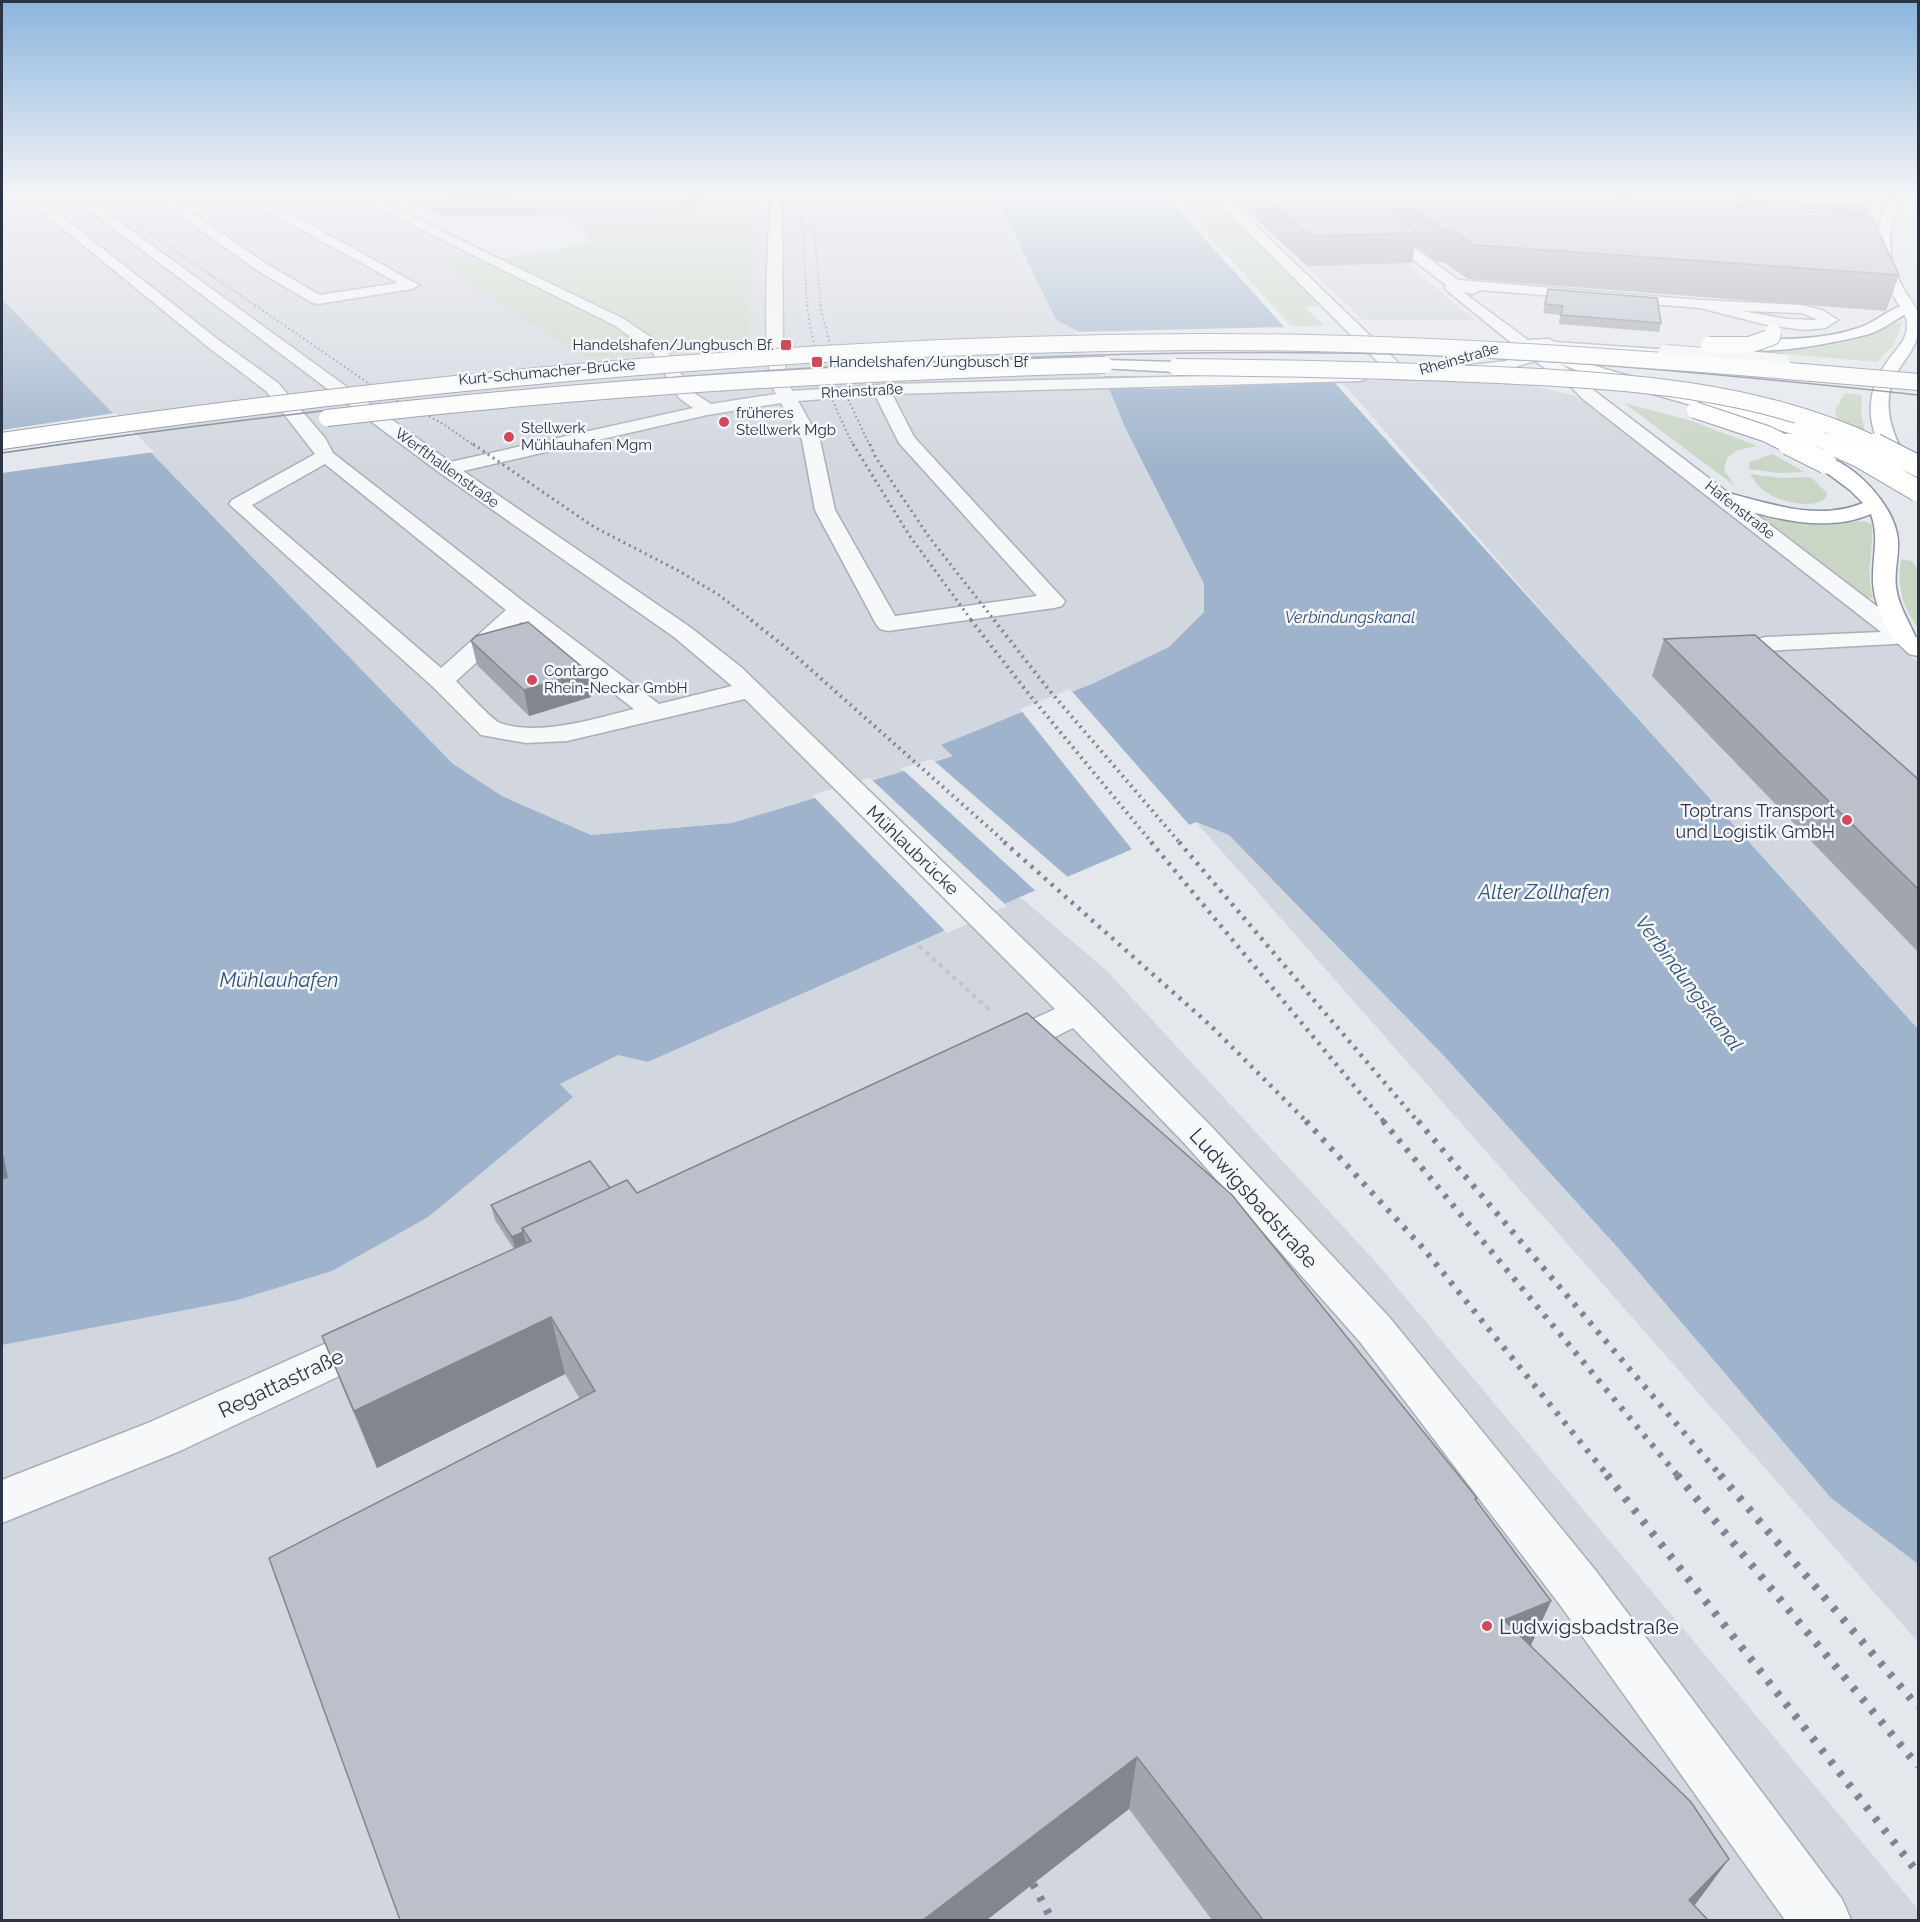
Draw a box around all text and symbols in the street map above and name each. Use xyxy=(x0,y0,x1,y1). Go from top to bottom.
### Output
place label: Handelshafen/Jungbusch Bf. xyxy=(572,336,774,354)
marker: Handelshafen/Jungbusch Bf. xyxy=(779,338,793,352)
street label: Rheinstraße xyxy=(1417,339,1501,379)
place label: Handelshafen/Jungbusch Bf xyxy=(829,353,1029,371)
street label: Kurt-Schumacher-Brücke xyxy=(458,355,636,389)
marker: Handelshafen/Jungbusch Bf xyxy=(810,355,824,369)
street label: Rheinstraße xyxy=(821,380,904,402)
place label: früheres Stellwerk Mgb xyxy=(736,404,836,439)
marker: früheres Stellwerk Mgb xyxy=(717,415,731,429)
place label: Stellwerk Mühlauhafen Mgm xyxy=(521,419,652,454)
street label: Werfthallenstraße xyxy=(392,424,503,512)
marker: Stellwerk Mühlauhafen Mgm xyxy=(502,430,516,444)
street label: Hafenstraße xyxy=(1701,477,1779,543)
water label: Verbindungskanal xyxy=(1285,608,1415,627)
place label: Contargo Rhein-Neckar GmbH xyxy=(544,662,688,697)
marker: Contargo Rhein-Neckar GmbH xyxy=(525,673,539,687)
place label: Toptrans Transport und Logistik GmbH xyxy=(1676,800,1835,842)
street label: Mühlaubrücke xyxy=(863,801,964,900)
marker: Toptrans Transport und Logistik GmbH xyxy=(1840,813,1854,827)
water label: Alter Zollhafen xyxy=(1477,880,1610,904)
water label: Verbindungskanal xyxy=(1630,911,1748,1055)
water label: Mühlauhafen xyxy=(219,968,339,992)
street label: Ludwigsbadstraße xyxy=(1185,1123,1323,1273)
street label: Regattastraße xyxy=(214,1343,348,1423)
place label: Ludwigsbadstraße xyxy=(1499,1614,1679,1639)
marker: Ludwigsbadstraße xyxy=(1480,1619,1494,1633)

